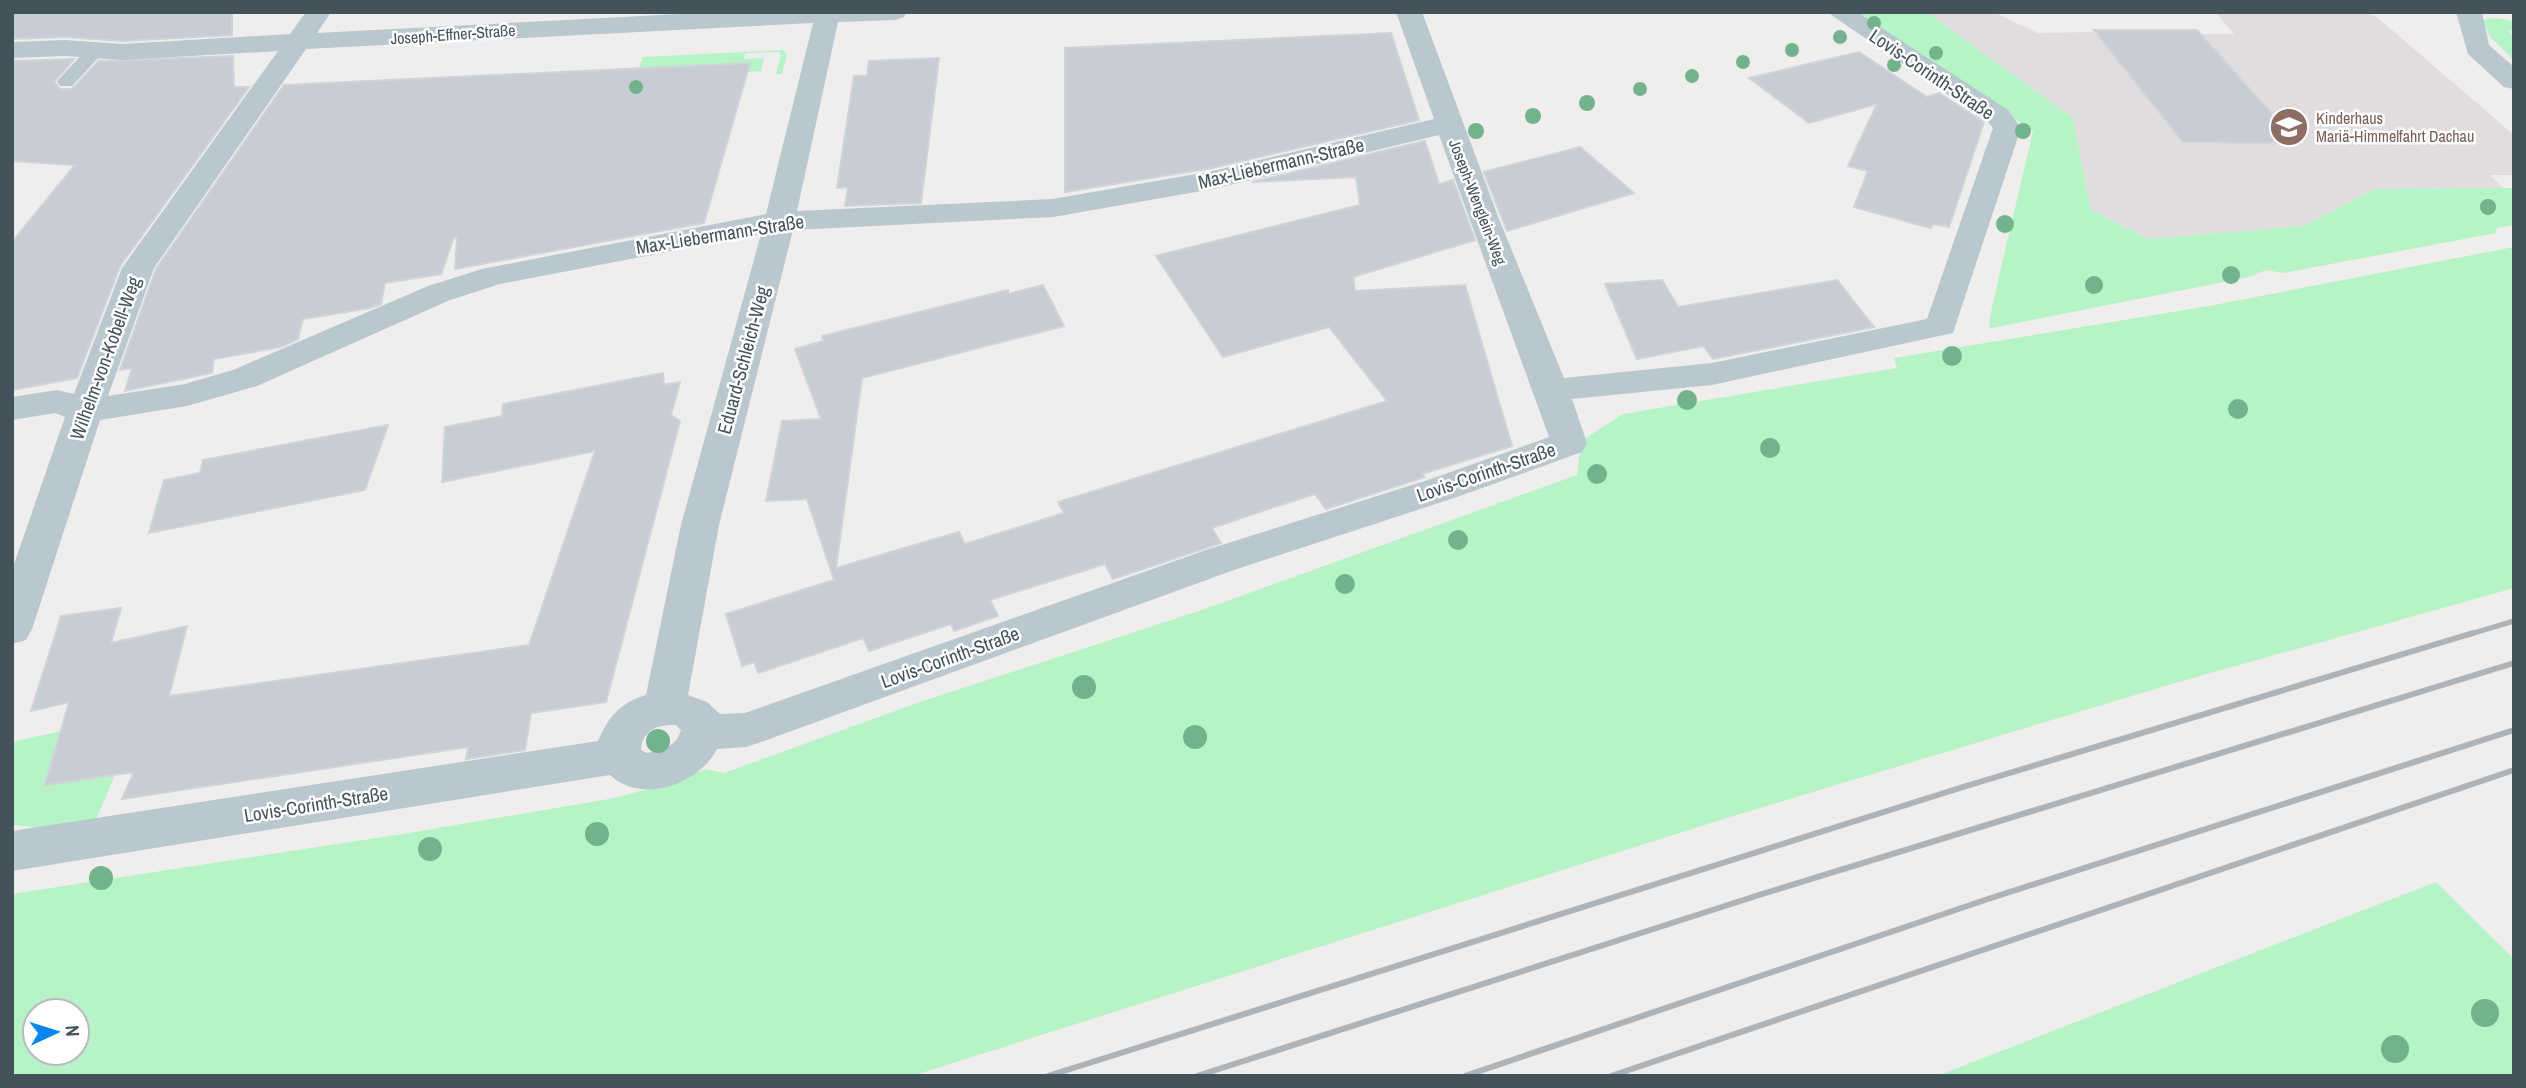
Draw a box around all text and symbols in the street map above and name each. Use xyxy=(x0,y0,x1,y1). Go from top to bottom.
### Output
street label: Joseph-Effner-Straße xyxy=(390,19,516,49)
street label: Lovis-Corinth-Straße xyxy=(1864,23,2000,125)
school or university icon: Kinderhaus Mariä-Himmelfahrt Dachau xyxy=(2268,106,2310,148)
place label: Kinderhaus Mariä-Himmelfahrt Dachau xyxy=(2316,107,2474,147)
street label: Max-Liebermann-Straße xyxy=(1195,131,1367,195)
street label: Joseph-Wenglein-Weg xyxy=(1444,136,1512,269)
street label: Max-Liebermann-Straße xyxy=(634,208,806,260)
street label: Wilhelm-von-Kobell-Weg xyxy=(63,272,147,443)
street label: Eduard-Schleich-Weg xyxy=(711,283,775,437)
street label: Lovis-Corinth-Straße xyxy=(1413,436,1559,508)
street label: Lovis-Corinth-Straße xyxy=(877,620,1023,694)
street label: Lovis-Corinth-Straße xyxy=(242,780,390,828)
north arrow xyxy=(21,997,91,1067)
text: N xyxy=(60,1024,86,1037)

